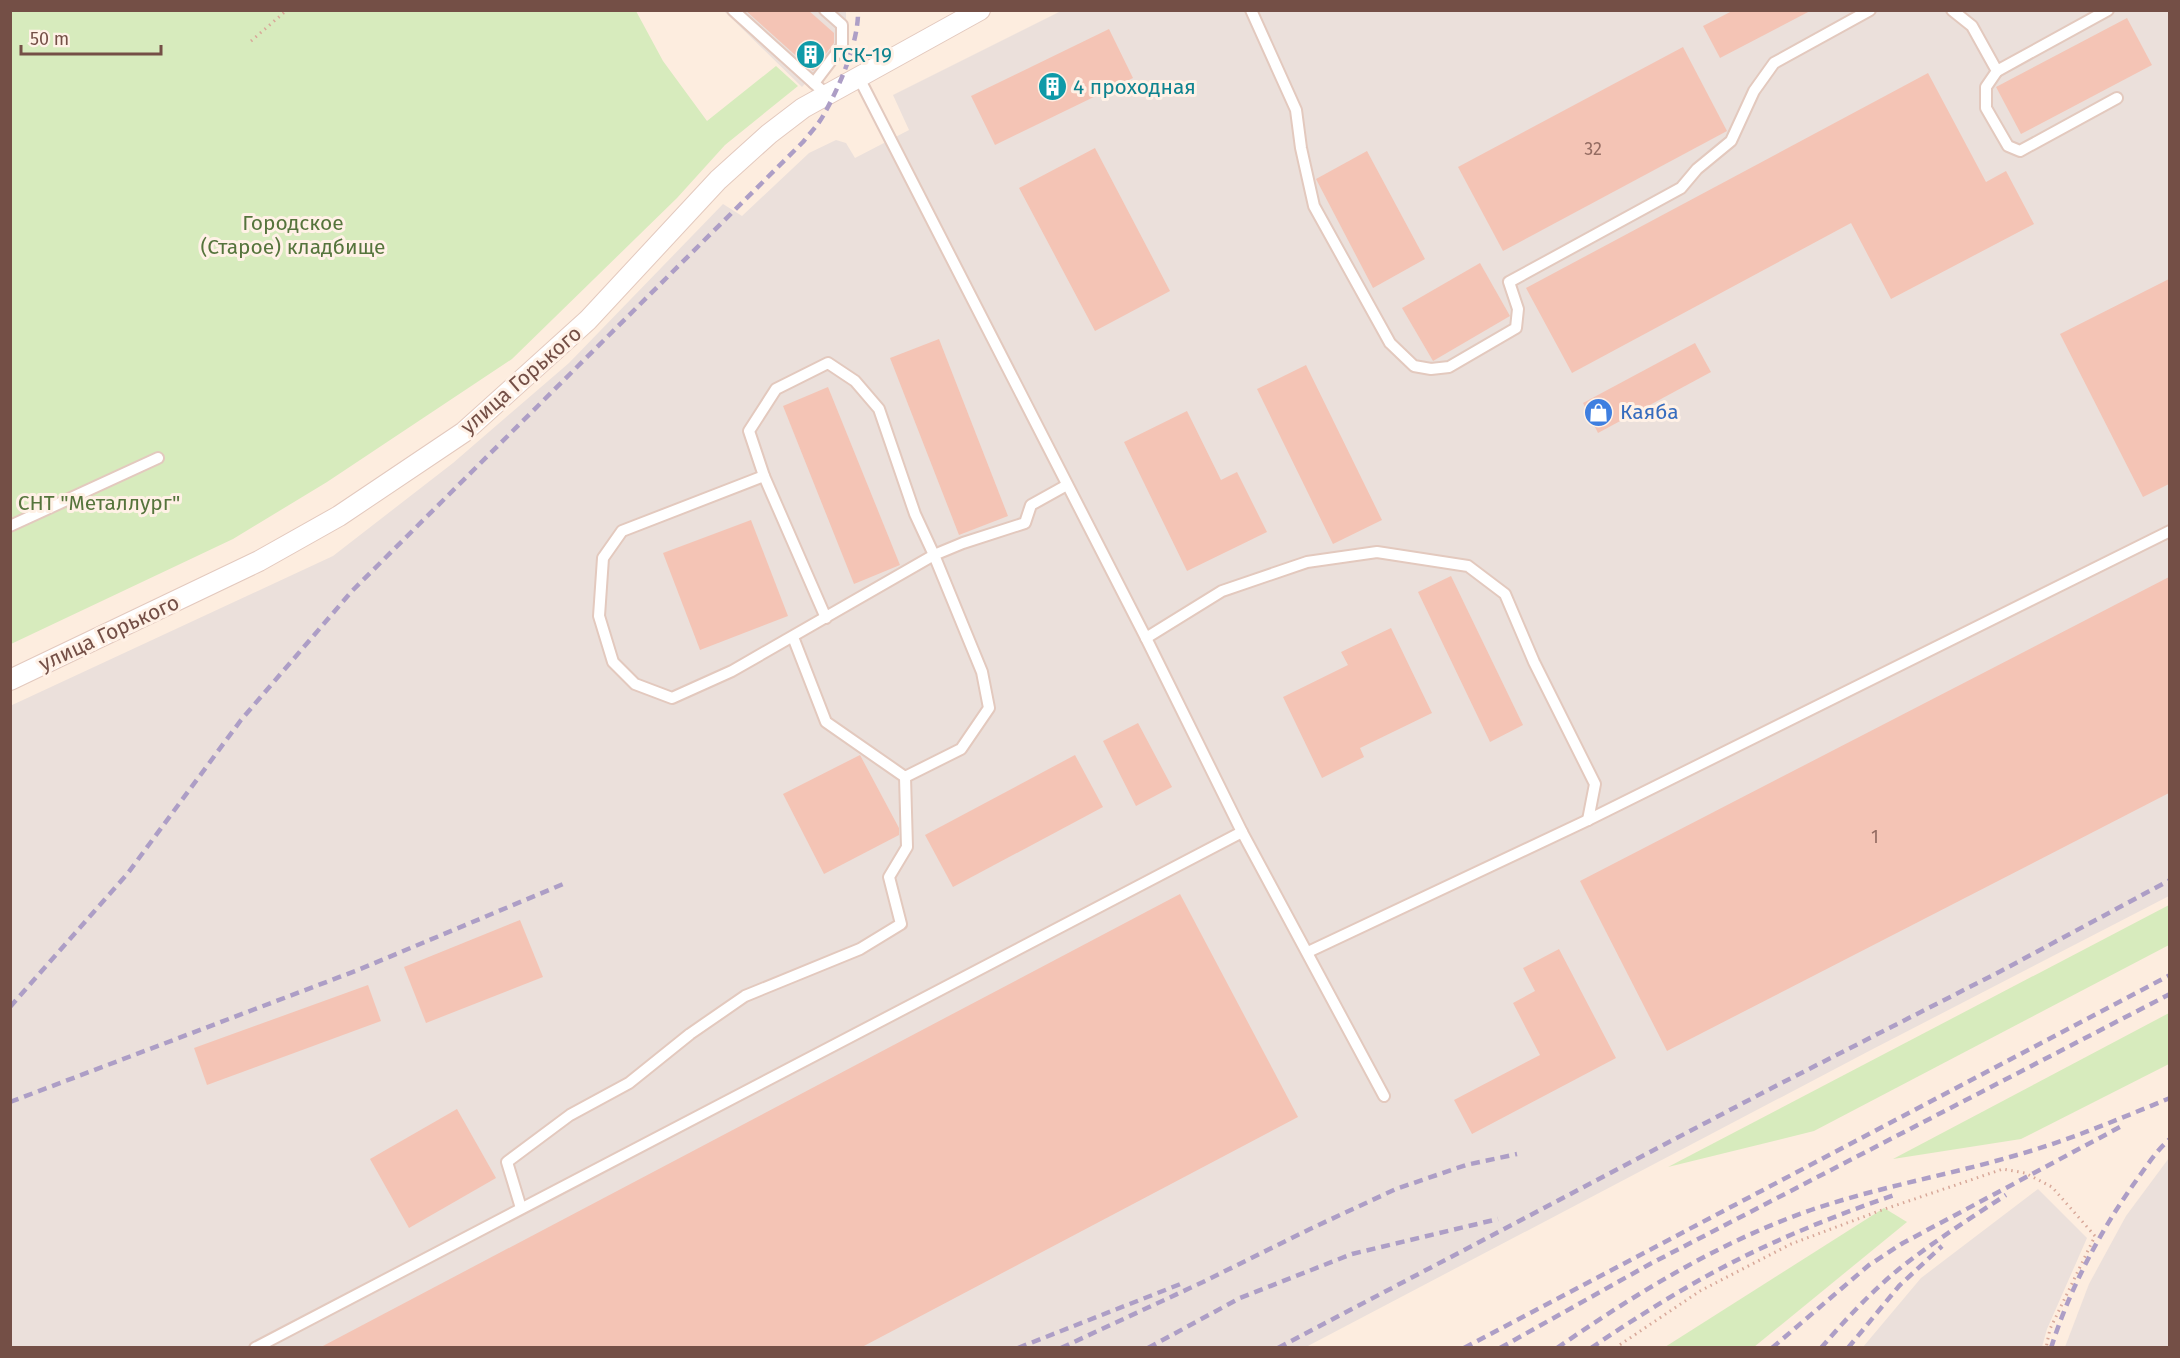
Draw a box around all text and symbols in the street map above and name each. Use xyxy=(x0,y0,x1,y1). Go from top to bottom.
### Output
scale bar xyxy=(21,18,160,56)
text: 50 m xyxy=(30,28,69,50)
building icon: ГСК-19 xyxy=(795,39,827,71)
place label: ГСК-19 xyxy=(832,42,892,68)
building icon: 4 проходная xyxy=(1036,71,1068,103)
place label: 4 проходная xyxy=(1073,74,1196,100)
house number: 32 xyxy=(1584,138,1602,160)
park label: Городское (Старое) кладбище xyxy=(201,210,385,260)
street label: улица Горького xyxy=(455,320,587,440)
shop icon: Каяба xyxy=(1583,396,1615,428)
place label: Каяба xyxy=(1620,399,1679,425)
park label: СНТ "Металлург" xyxy=(18,490,180,516)
street label: улица Горького xyxy=(35,589,183,677)
house number: 1 xyxy=(1871,826,1879,848)

